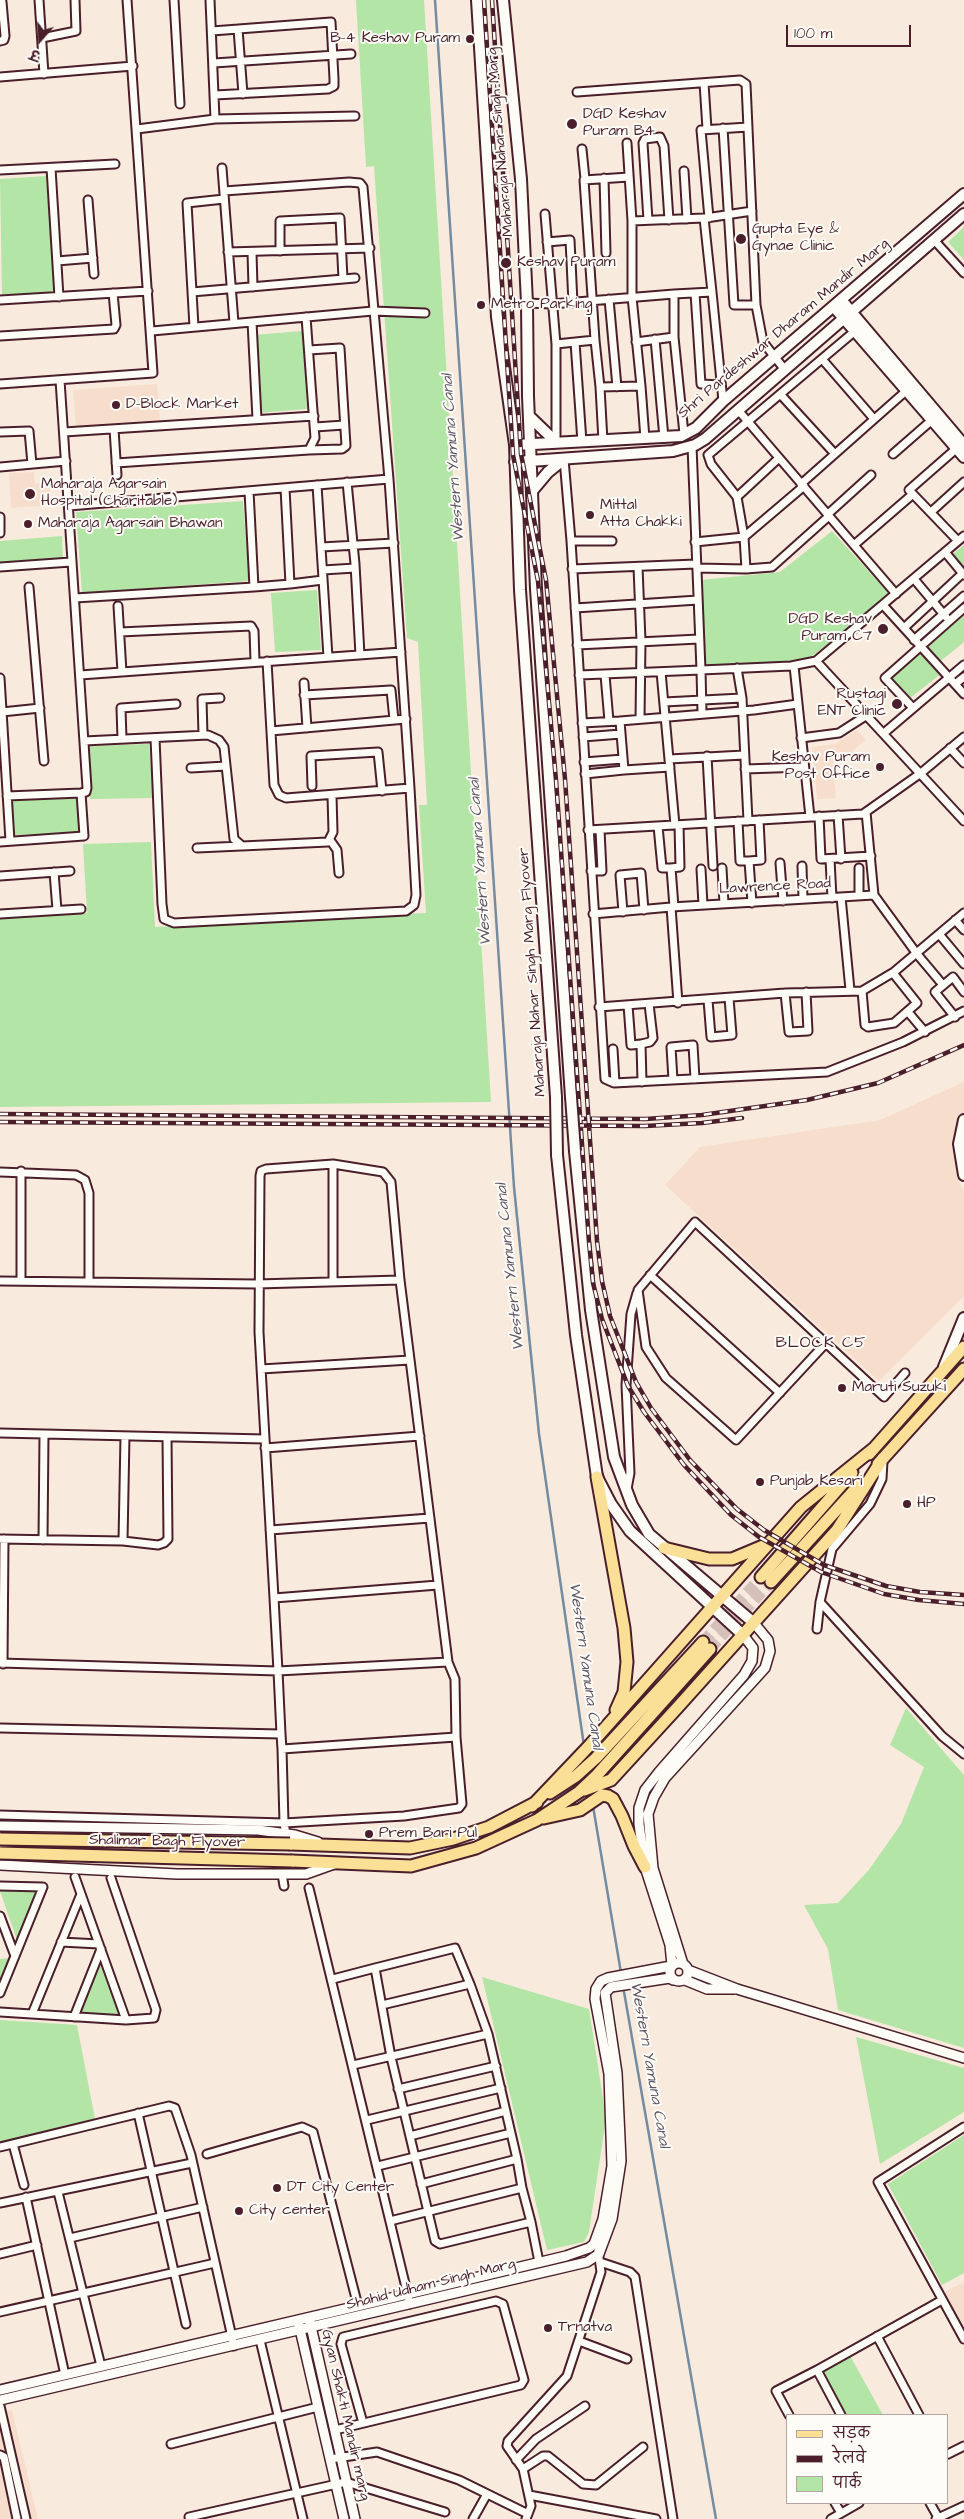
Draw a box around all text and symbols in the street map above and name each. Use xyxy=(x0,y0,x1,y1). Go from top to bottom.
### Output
north arrow xyxy=(15,15,65,65)
scale bar xyxy=(789,15,914,47)
text: 100 m xyxy=(794,23,833,44)
place label: B-4 Keshav Puram xyxy=(330,30,460,48)
marker: B-4 Keshav Puram xyxy=(464,33,476,45)
text: उ xyxy=(27,43,43,65)
street label: Maharaja Nahar Singh Marg xyxy=(484,46,518,238)
place label: DGD Keshav Puram B4 xyxy=(583,106,666,141)
marker: DGD Keshav Puram B4 xyxy=(565,117,579,131)
place label: Gupta Eye & Gynae Clinic xyxy=(752,221,839,256)
marker: Gupta Eye & Gynae Clinic xyxy=(734,232,748,246)
street label: Shri Pardeshwar Dharam Mandir Marg xyxy=(675,235,893,423)
place label: Keshav Puram xyxy=(517,254,615,272)
marker: Keshav Puram xyxy=(499,256,513,270)
place label: Metro Parking xyxy=(491,296,592,314)
marker: Metro Parking xyxy=(475,299,487,311)
water label: Western Yamuna Canal xyxy=(439,374,469,542)
place label: D-Block Market xyxy=(126,396,238,414)
marker: D-Block Market xyxy=(110,399,122,411)
place label: Maharaja Agarsain Hospital (Charitable) xyxy=(41,476,177,511)
marker: Maharaja Agarsain Hospital (Charitable) xyxy=(23,487,37,501)
place label: Mittal Atta Chakki xyxy=(600,497,682,532)
marker: Mittal Atta Chakki xyxy=(584,509,596,521)
place label: Maharaja Agarsain Bhawan xyxy=(38,515,222,533)
marker: Maharaja Agarsain Bhawan xyxy=(22,518,34,530)
place label: DGD Keshav Puram C7 xyxy=(789,611,872,646)
marker: DGD Keshav Puram C7 xyxy=(876,622,890,636)
place label: Rustagi ENT Clinic xyxy=(818,686,886,721)
marker: Rustagi ENT Clinic xyxy=(890,697,904,711)
place label: Keshav Puram Post Office xyxy=(772,749,870,784)
marker: Keshav Puram Post Office xyxy=(874,761,886,773)
water label: Western Yamuna Canal xyxy=(466,778,496,946)
street label: Maharaja Nahar Singh Marg Flyover xyxy=(515,847,551,1097)
street label: Lawrence Road xyxy=(719,875,831,899)
water label: Western Yamuna Canal xyxy=(493,1182,529,1352)
district label: BLOCK C5 xyxy=(774,1334,868,1354)
place label: Maruti Suzuki xyxy=(852,1379,946,1397)
marker: Maruti Suzuki xyxy=(836,1382,848,1394)
place label: Punjab Kesari xyxy=(770,1473,862,1491)
marker: Punjab Kesari xyxy=(754,1476,766,1488)
place label: HP xyxy=(917,1495,936,1513)
marker: HP xyxy=(901,1498,913,1510)
water label: Western Yamuna Canal xyxy=(564,1581,606,1751)
place label: Prem Bari Pul xyxy=(379,1825,477,1843)
marker: Prem Bari Pul xyxy=(363,1828,375,1840)
street label: Shalimar Bagh Flyover xyxy=(89,1832,245,1852)
water label: Western Yamuna Canal xyxy=(625,1981,673,2149)
place label: DT City Center xyxy=(287,2179,394,2197)
marker: DT City Center xyxy=(271,2182,283,2194)
place label: City center xyxy=(249,2202,330,2220)
marker: City center xyxy=(233,2205,245,2217)
street label: Shahid Udham Singh Marg xyxy=(345,2255,517,2315)
place label: Trnatva xyxy=(558,2319,612,2337)
marker: Trnatva xyxy=(542,2322,554,2334)
street label: Gyan Shakti Mandir marg xyxy=(317,2328,373,2502)
legend xyxy=(786,2414,949,2504)
text: सड़क xyxy=(833,2423,870,2444)
text: रेलवे xyxy=(833,2448,866,2469)
text: पार्क xyxy=(833,2473,861,2494)

